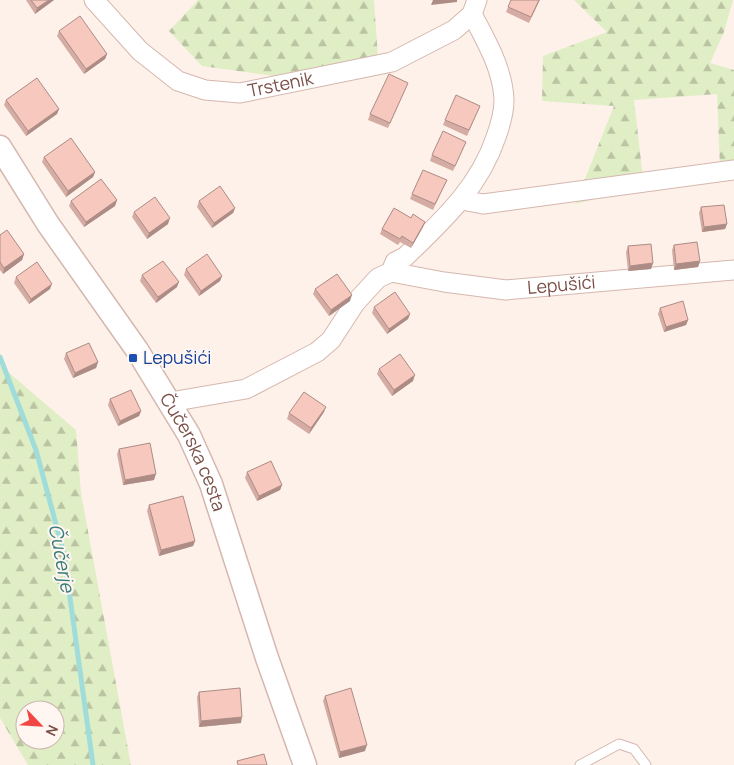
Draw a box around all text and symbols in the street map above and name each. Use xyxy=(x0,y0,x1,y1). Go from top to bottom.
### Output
street label: Trstenik xyxy=(245,65,316,102)
street label: Lepušići xyxy=(526,269,596,299)
place label: Lepušići xyxy=(143,345,211,369)
marker: Lepušići xyxy=(127,352,139,364)
street label: Čučerska cesta xyxy=(155,388,232,514)
water label: Čučerje xyxy=(43,522,82,596)
north arrow xyxy=(15,700,65,750)
text: N xyxy=(41,722,63,739)

